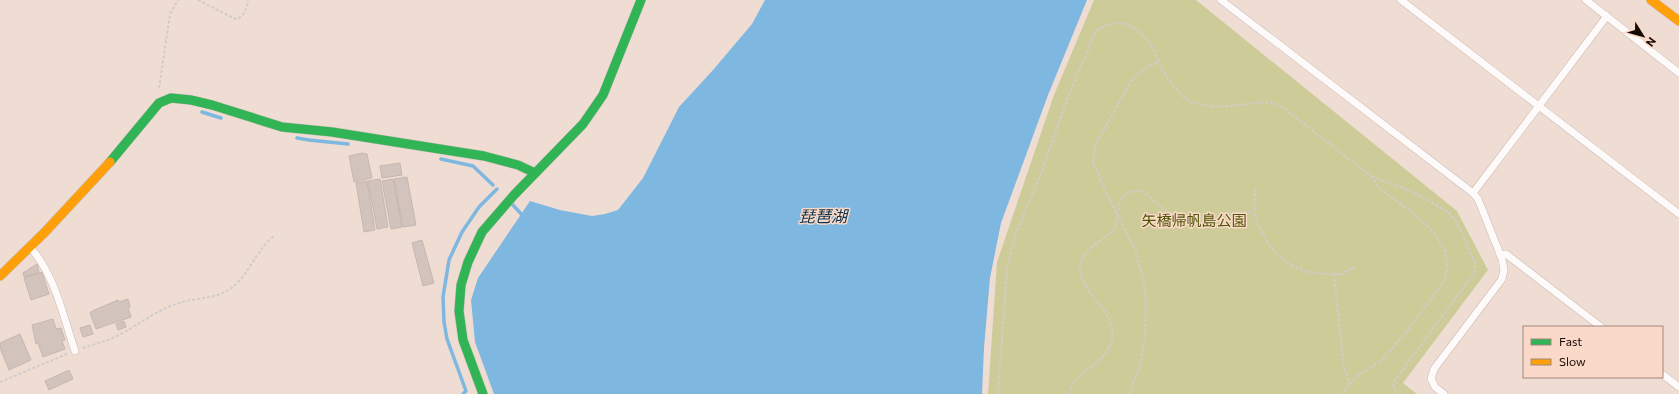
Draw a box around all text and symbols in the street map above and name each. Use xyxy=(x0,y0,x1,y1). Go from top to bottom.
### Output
north arrow xyxy=(1623,16,1663,56)
text: N xyxy=(1644,35,1659,50)
water label: 琵琶湖 xyxy=(799,206,850,225)
park label: 矢橋帰帆島公園 xyxy=(1141,211,1247,229)
legend xyxy=(1523,326,1663,378)
text: Fast xyxy=(1559,334,1582,348)
text: Slow xyxy=(1559,354,1586,368)

